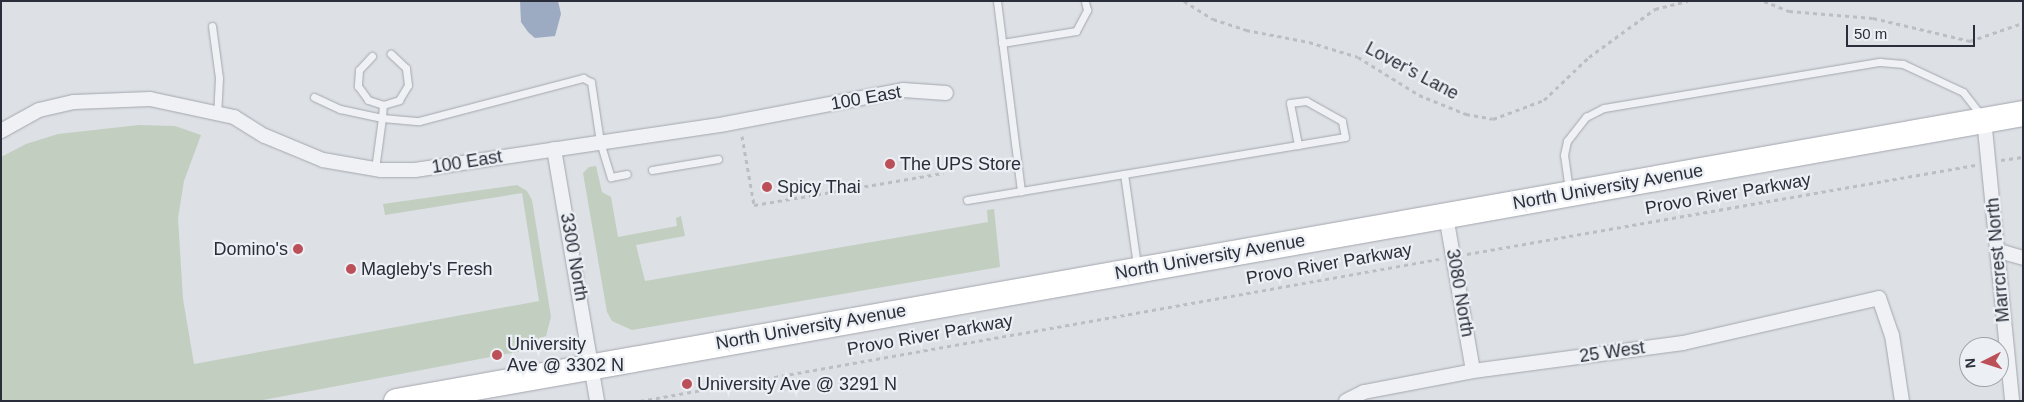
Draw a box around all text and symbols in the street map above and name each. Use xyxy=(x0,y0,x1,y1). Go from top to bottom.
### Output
scale bar xyxy=(1849,15,1978,47)
text: 50 m xyxy=(1854,25,1887,42)
street label: Lover's Lane xyxy=(1362,37,1462,105)
street label: 100 East xyxy=(829,81,903,115)
street label: 100 East xyxy=(430,146,504,178)
place label: The UPS Store xyxy=(900,153,1021,175)
marker: The UPS Store xyxy=(884,158,896,170)
street label: North University Avenue xyxy=(1511,160,1705,214)
street label: Provo River Parkway xyxy=(1643,169,1813,219)
place label: Spicy Thai xyxy=(777,176,861,198)
marker: Spicy Thai xyxy=(761,181,773,193)
street label: Marrcrest North xyxy=(1982,197,2014,323)
street label: 3300 North xyxy=(556,211,592,303)
street label: North University Avenue xyxy=(1113,230,1307,284)
place label: Domino's xyxy=(214,238,288,260)
street label: Provo River Parkway xyxy=(1244,239,1414,289)
marker: Domino's xyxy=(292,243,304,255)
street label: 3080 North xyxy=(1442,247,1478,339)
place label: Magleby's Fresh xyxy=(361,258,492,280)
marker: Magleby's Fresh xyxy=(345,263,357,275)
street label: North University Avenue xyxy=(714,300,908,354)
street label: Provo River Parkway xyxy=(845,310,1015,360)
place label: University Ave @ 3302 N xyxy=(507,334,624,376)
street label: 25 West xyxy=(1578,337,1646,367)
north arrow xyxy=(1959,337,2009,387)
marker: University Ave @ 3302 N xyxy=(491,349,503,361)
text: N xyxy=(1962,357,1978,369)
place label: University Ave @ 3291 N xyxy=(697,373,898,395)
marker: University Ave @ 3291 N xyxy=(681,378,693,390)

